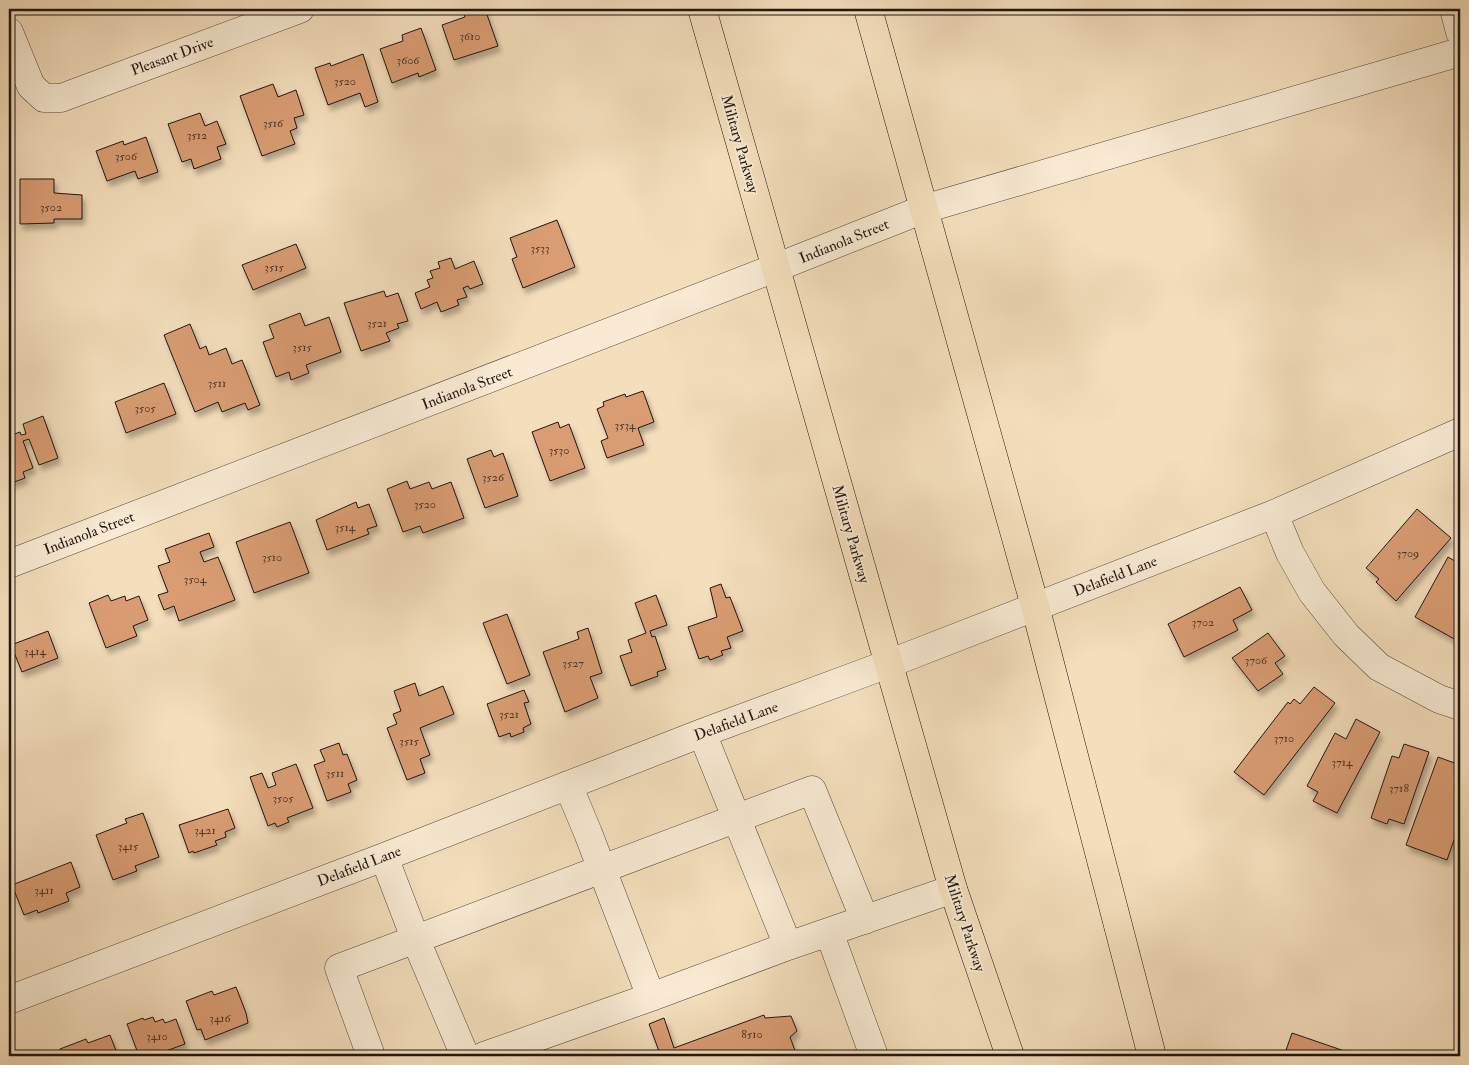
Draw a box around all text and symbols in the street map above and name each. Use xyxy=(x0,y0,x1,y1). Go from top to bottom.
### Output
house number: 3610 xyxy=(460,29,480,44)
street label: Pleasant Drive xyxy=(128,33,216,80)
house number: 3606 xyxy=(397,53,420,68)
house number: 3520 xyxy=(334,74,356,89)
street label: Military Parkway xyxy=(716,93,763,196)
house number: 3516 xyxy=(263,116,284,131)
house number: 3512 xyxy=(187,128,207,143)
house number: 3506 xyxy=(115,149,138,164)
house number: 3502 xyxy=(40,200,62,215)
street label: Indianola Street xyxy=(796,215,892,268)
house number: 3533 xyxy=(530,241,550,256)
house number: 3515 xyxy=(264,260,284,275)
house number: 3521 xyxy=(367,316,387,331)
house number: 3515 xyxy=(292,340,312,355)
street label: Indianola Street xyxy=(419,362,515,414)
house number: 3511 xyxy=(208,376,226,391)
house number: 3505 xyxy=(134,401,156,416)
house number: 3534 xyxy=(615,418,636,433)
house number: 3530 xyxy=(549,443,569,458)
house number: 3526 xyxy=(482,470,505,485)
street label: Military Parkway xyxy=(827,483,874,586)
house number: 3520 xyxy=(414,497,436,512)
street label: Indianola Street xyxy=(41,507,137,559)
house number: 3514 xyxy=(335,520,356,535)
house number: 3709 xyxy=(1397,546,1419,561)
house number: 3510 xyxy=(262,550,282,565)
street label: Delafield Lane xyxy=(1071,552,1160,601)
house number: 3504 xyxy=(184,572,207,587)
house number: 3702 xyxy=(1192,615,1214,630)
house number: 3414 xyxy=(24,644,46,659)
house number: 3706 xyxy=(1245,653,1268,668)
house number: 3527 xyxy=(562,656,584,671)
street label: Delafield Lane xyxy=(691,697,781,746)
house number: 3521 xyxy=(499,707,519,722)
house number: 3710 xyxy=(1274,731,1294,746)
house number: 3515 xyxy=(399,734,419,749)
house number: 3714 xyxy=(1332,755,1353,770)
house number: 3511 xyxy=(326,766,344,781)
house number: 3718 xyxy=(1389,781,1409,796)
house number: 3505 xyxy=(272,791,294,806)
house number: 3421 xyxy=(194,823,216,838)
house number: 3415 xyxy=(118,839,139,854)
street label: Delafield Lane xyxy=(315,842,404,891)
street label: Military Parkway xyxy=(940,872,989,975)
house number: 3411 xyxy=(34,883,54,898)
house number: 3416 xyxy=(209,1011,232,1026)
house number: 8510 xyxy=(741,1027,763,1042)
house number: 3410 xyxy=(146,1029,168,1044)

